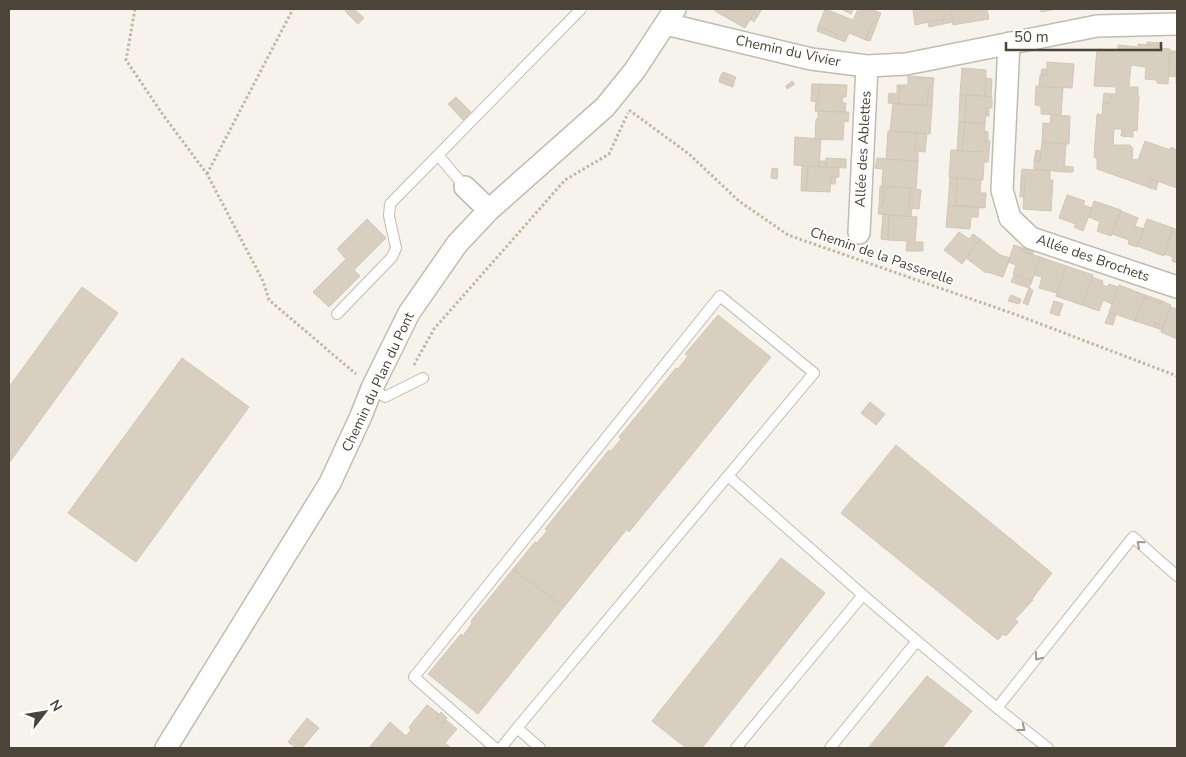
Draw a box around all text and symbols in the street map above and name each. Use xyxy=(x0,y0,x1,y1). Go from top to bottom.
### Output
scale bar xyxy=(1006,20,1161,52)
text: 50 m xyxy=(1014,27,1049,47)
street label: Chemin du Vivier xyxy=(734,31,842,71)
street label: Allée des Ablettes xyxy=(850,90,876,208)
street label: Chemin de la Passerelle xyxy=(808,222,956,290)
street label: Allée des Brochets xyxy=(1034,230,1152,286)
street label: Chemin du Plan du Pont xyxy=(337,309,419,455)
one-way arrow xyxy=(1137,541,1146,550)
one-way arrow xyxy=(1035,651,1043,660)
north arrow xyxy=(20,687,70,737)
text: N xyxy=(45,696,67,715)
one-way arrow xyxy=(1017,723,1026,732)

